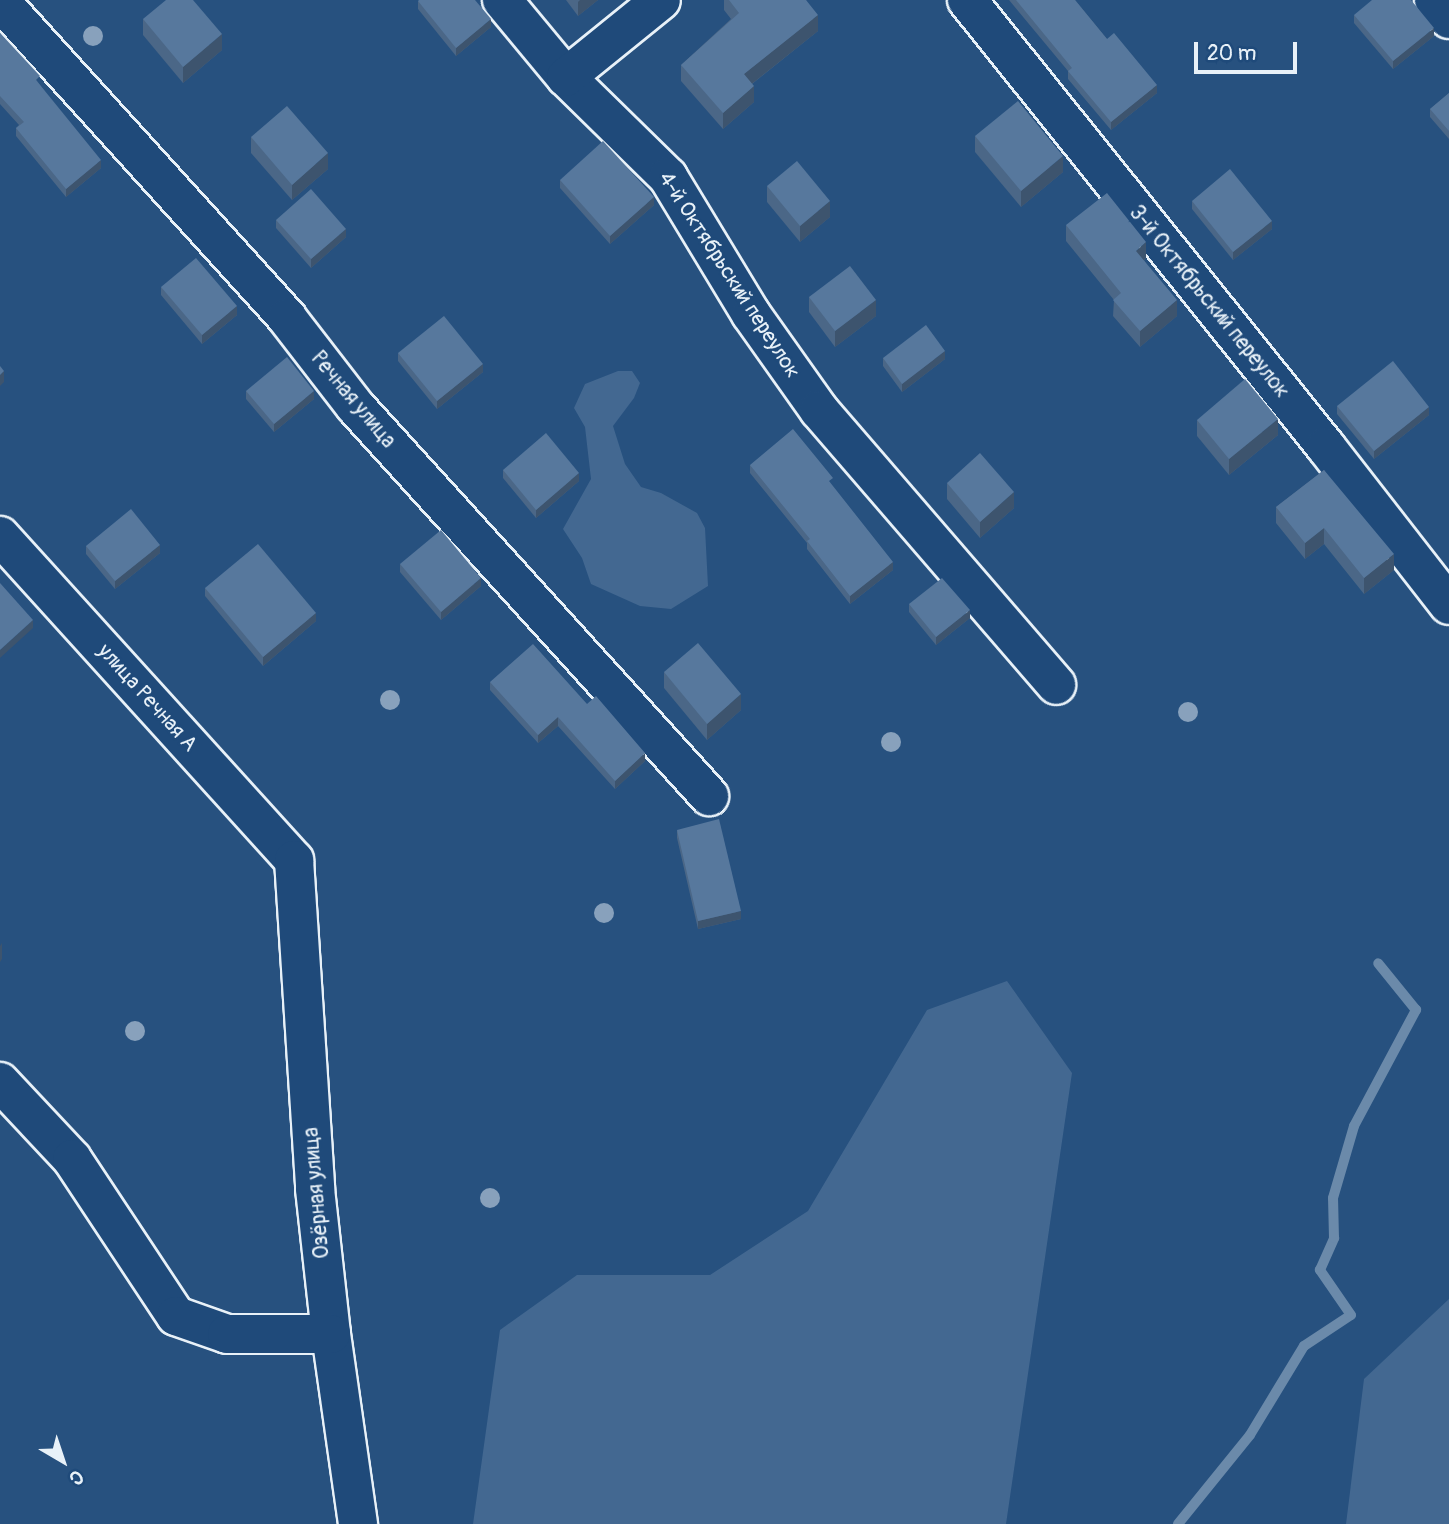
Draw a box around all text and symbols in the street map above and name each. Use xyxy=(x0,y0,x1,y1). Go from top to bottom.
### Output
scale bar xyxy=(1197,28,1300,72)
text: 20 m xyxy=(1207,40,1256,67)
street label: 4-й Октябрьский переулок xyxy=(653,167,805,383)
street label: 3-й Октябрьский переулок xyxy=(1124,201,1294,403)
street label: Речная улица xyxy=(305,347,401,453)
street label: улица Речная А xyxy=(92,639,202,757)
street label: Озёрная улица xyxy=(299,1126,335,1260)
north arrow xyxy=(28,1426,98,1496)
text: С xyxy=(64,1464,88,1490)

